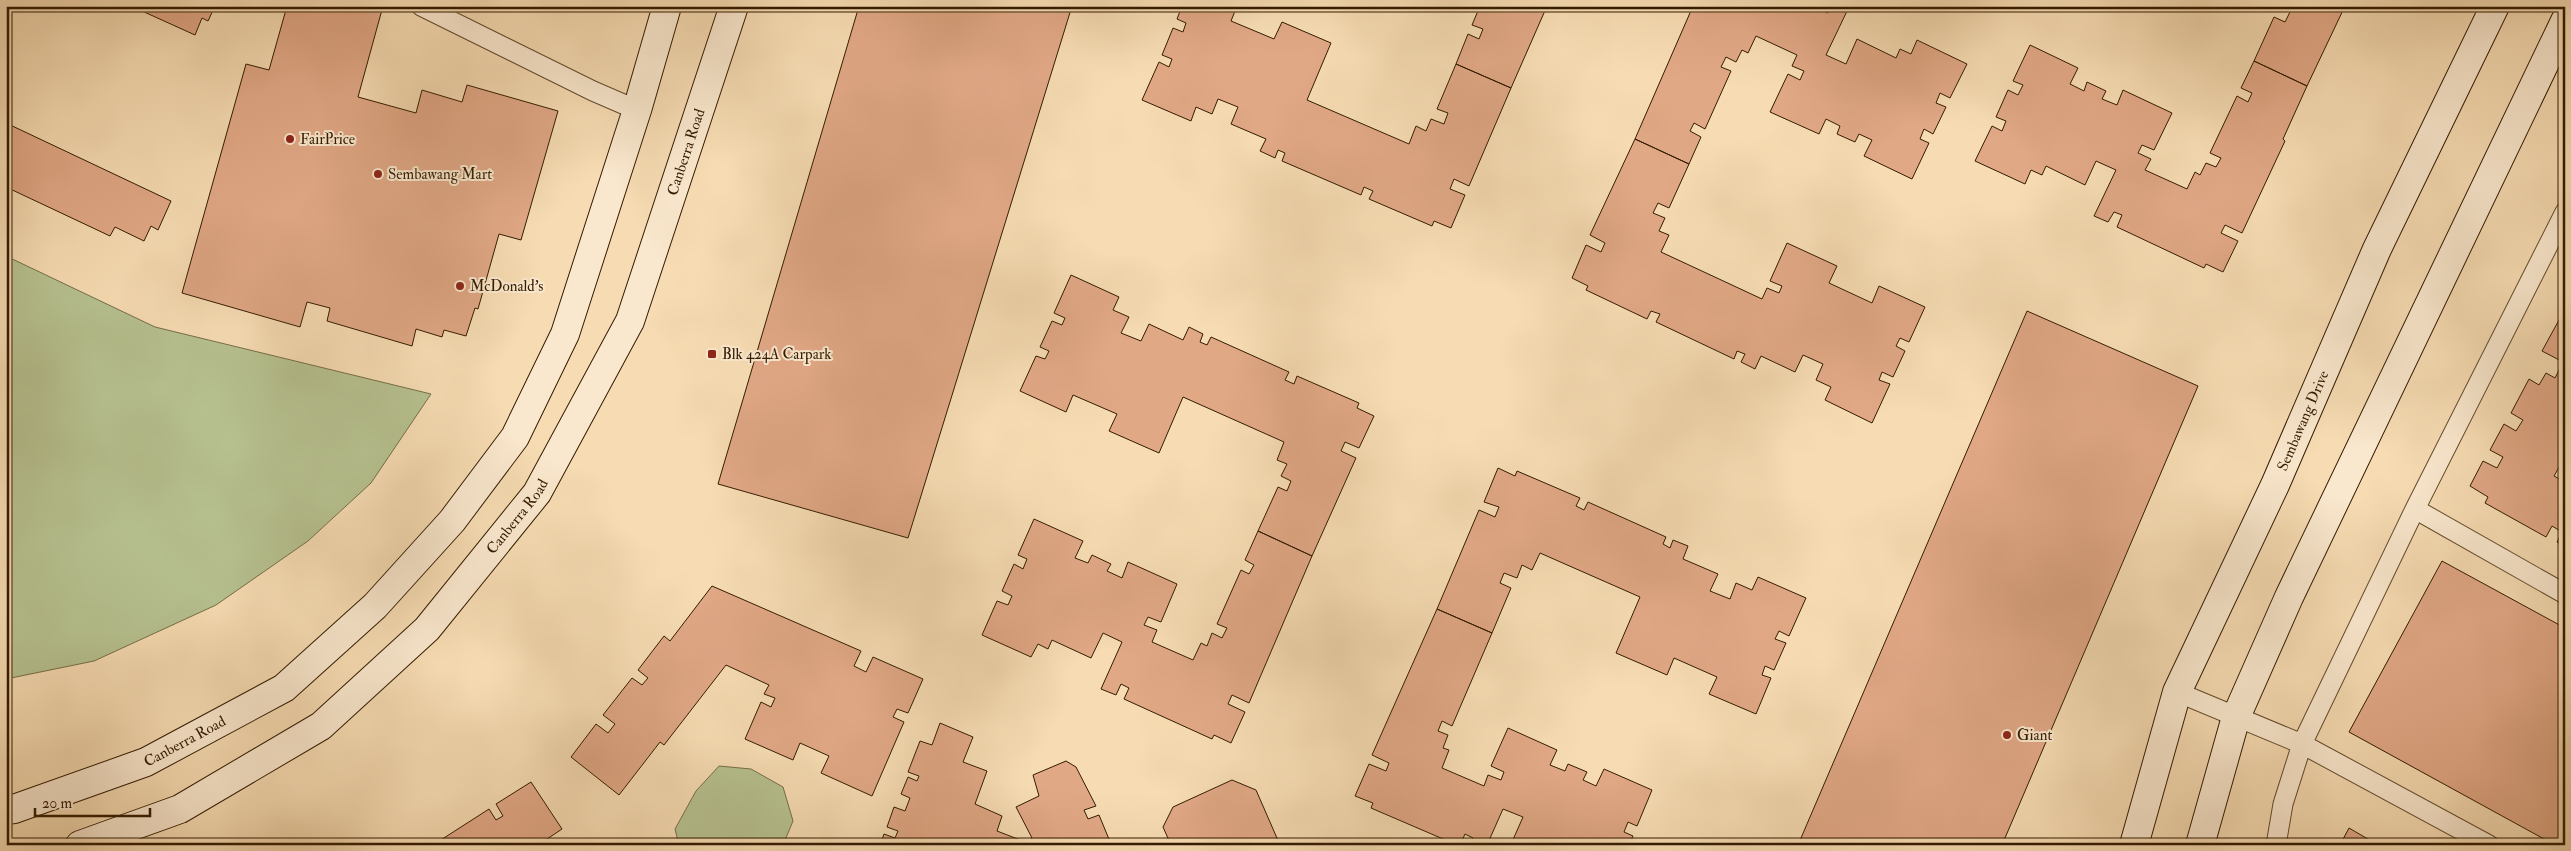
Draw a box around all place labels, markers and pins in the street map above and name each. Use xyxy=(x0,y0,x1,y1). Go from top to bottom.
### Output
place label: FairPrice xyxy=(300,130,355,149)
marker: FairPrice xyxy=(284,133,296,145)
place label: Sembawang Mart xyxy=(388,165,492,184)
marker: Sembawang Mart xyxy=(372,168,384,180)
place label: McDonald's xyxy=(470,277,543,296)
marker: McDonald's xyxy=(454,280,466,292)
place label: Blk 424A Carpark xyxy=(722,345,832,365)
marker: Blk 424A Carpark xyxy=(706,348,718,360)
place label: Giant xyxy=(2017,726,2052,745)
marker: Giant xyxy=(2001,729,2013,741)

